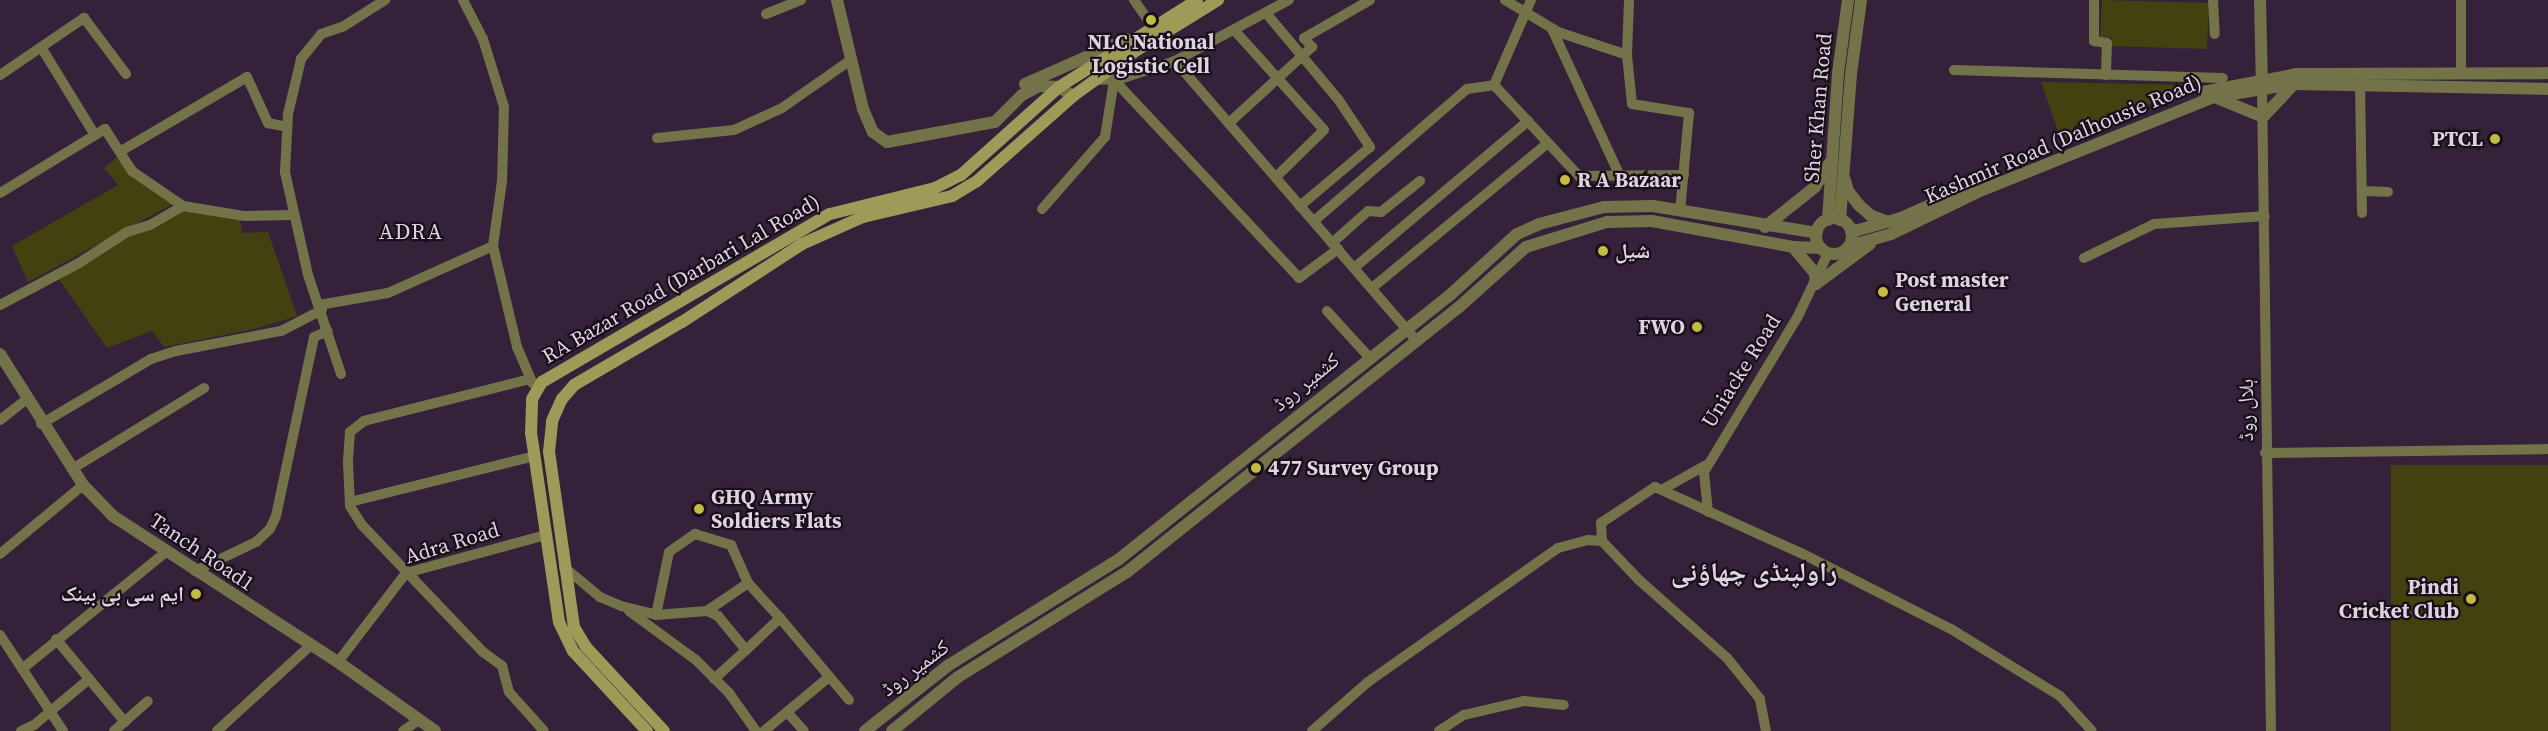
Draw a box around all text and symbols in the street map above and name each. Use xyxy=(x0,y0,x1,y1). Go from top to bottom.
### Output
marker: NLC National Logistic Cell xyxy=(1144,13,1158,27)
place label: NLC National Logistic Cell xyxy=(1088,29,1214,79)
street label: Sher Khan Road xyxy=(1799,32,1837,184)
street label: Kashmir Road (Dalhousie Road) xyxy=(1921,69,2205,209)
place label: PTCL xyxy=(2432,126,2483,152)
marker: PTCL xyxy=(2488,132,2502,146)
place label: R A Bazaar xyxy=(1577,167,1681,193)
marker: R A Bazaar xyxy=(1558,173,1572,187)
street label: RA Bazar Road (Darbari Lal Road) xyxy=(538,189,824,369)
district label: ADRA xyxy=(379,219,443,245)
place label: شیل xyxy=(1615,238,1650,264)
marker: شیل xyxy=(1596,244,1610,258)
place label: Post master General xyxy=(1895,267,2009,317)
marker: Post master General xyxy=(1876,285,1890,299)
street label: Uniacke Road xyxy=(1696,310,1786,432)
place label: FWO xyxy=(1638,314,1685,340)
marker: FWO xyxy=(1690,320,1704,334)
street label: کشمیر روڈ xyxy=(1267,347,1345,417)
street label: ہلال روڈ xyxy=(2233,379,2259,441)
place label: 477 Survey Group xyxy=(1268,455,1439,481)
marker: 477 Survey Group xyxy=(1249,461,1263,475)
place label: GHQ Army Soldiers Flats xyxy=(711,484,842,534)
marker: GHQ Army Soldiers Flats xyxy=(692,502,706,516)
street label: Tanch Road1 xyxy=(145,508,259,596)
street label: Adra Road xyxy=(402,517,502,569)
district label: راولپنڈی چھاؤنی xyxy=(1671,556,1837,588)
place label: Pindi Cricket Club xyxy=(2339,574,2459,624)
place label: ایم سی بی بینک xyxy=(61,581,184,607)
marker: ایم سی بی بینک xyxy=(189,587,203,601)
marker: Pindi Cricket Club xyxy=(2464,592,2478,606)
street label: کشمیر روڈ xyxy=(876,634,954,702)

